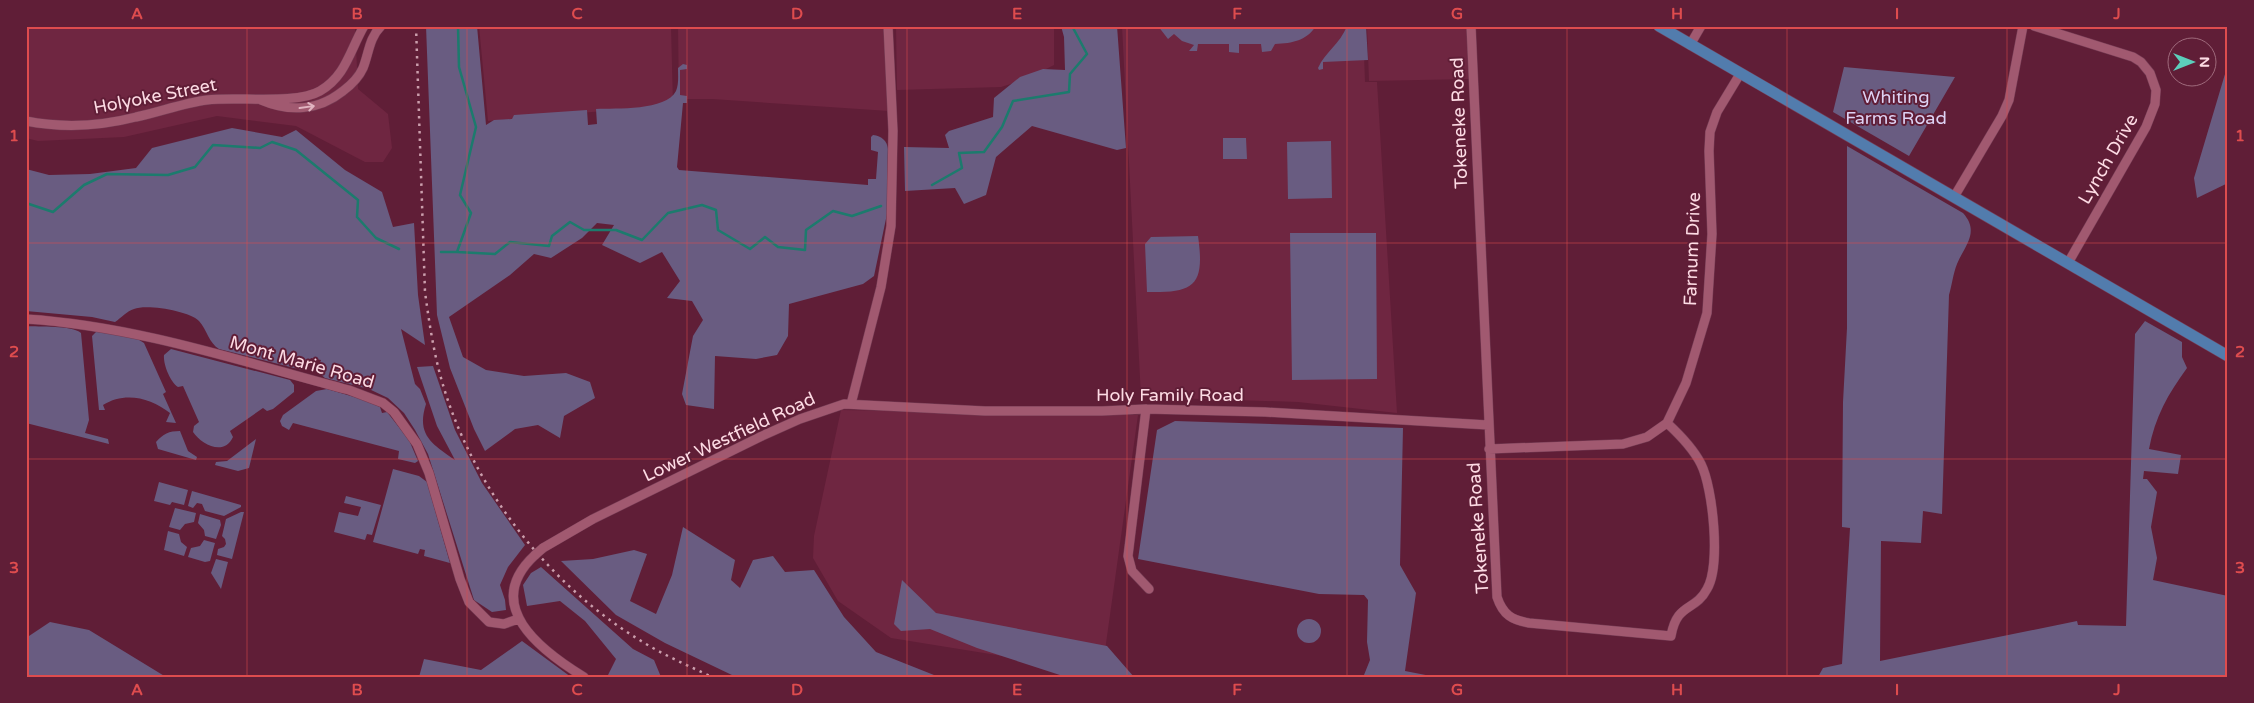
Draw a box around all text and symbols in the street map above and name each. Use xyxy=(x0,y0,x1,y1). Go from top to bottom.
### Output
text: A xyxy=(131,4,143,24)
text: B xyxy=(351,4,363,24)
text: C xyxy=(571,4,583,24)
text: D xyxy=(791,4,803,24)
text: E xyxy=(1012,4,1022,24)
text: F xyxy=(1232,4,1242,24)
text: G xyxy=(1451,4,1463,24)
text: H xyxy=(1671,4,1683,24)
text: I xyxy=(1895,4,1899,24)
text: J xyxy=(2112,4,2121,24)
north arrow xyxy=(2166,38,2216,88)
text: N xyxy=(2196,56,2213,68)
street label: Tokeneke Road xyxy=(1446,57,1472,189)
street label: Holyoke Street xyxy=(91,73,219,119)
park label: Whiting Farms Road xyxy=(1845,86,1947,129)
one-way arrow xyxy=(299,102,315,112)
street label: Lynch Drive xyxy=(2073,110,2143,208)
text: 1 xyxy=(9,126,19,146)
text: 1 xyxy=(2235,126,2245,146)
street label: Farnum Drive xyxy=(1679,192,1705,306)
street label: Mont Marie Road xyxy=(227,331,377,393)
text: 2 xyxy=(9,342,19,362)
text: 2 xyxy=(2235,342,2245,362)
street label: Holy Family Road xyxy=(1096,384,1244,406)
street label: Lower Westfield Road xyxy=(639,387,819,487)
street label: Tokeneke Road xyxy=(1462,462,1494,594)
text: 3 xyxy=(9,558,19,578)
text: 3 xyxy=(2235,558,2245,578)
text: A xyxy=(131,680,143,700)
text: B xyxy=(351,680,363,700)
text: C xyxy=(571,680,583,700)
text: D xyxy=(791,680,803,700)
text: E xyxy=(1012,680,1022,700)
text: F xyxy=(1232,680,1242,700)
text: G xyxy=(1451,680,1463,700)
text: H xyxy=(1671,680,1683,700)
text: I xyxy=(1895,680,1899,700)
text: J xyxy=(2112,680,2121,700)

